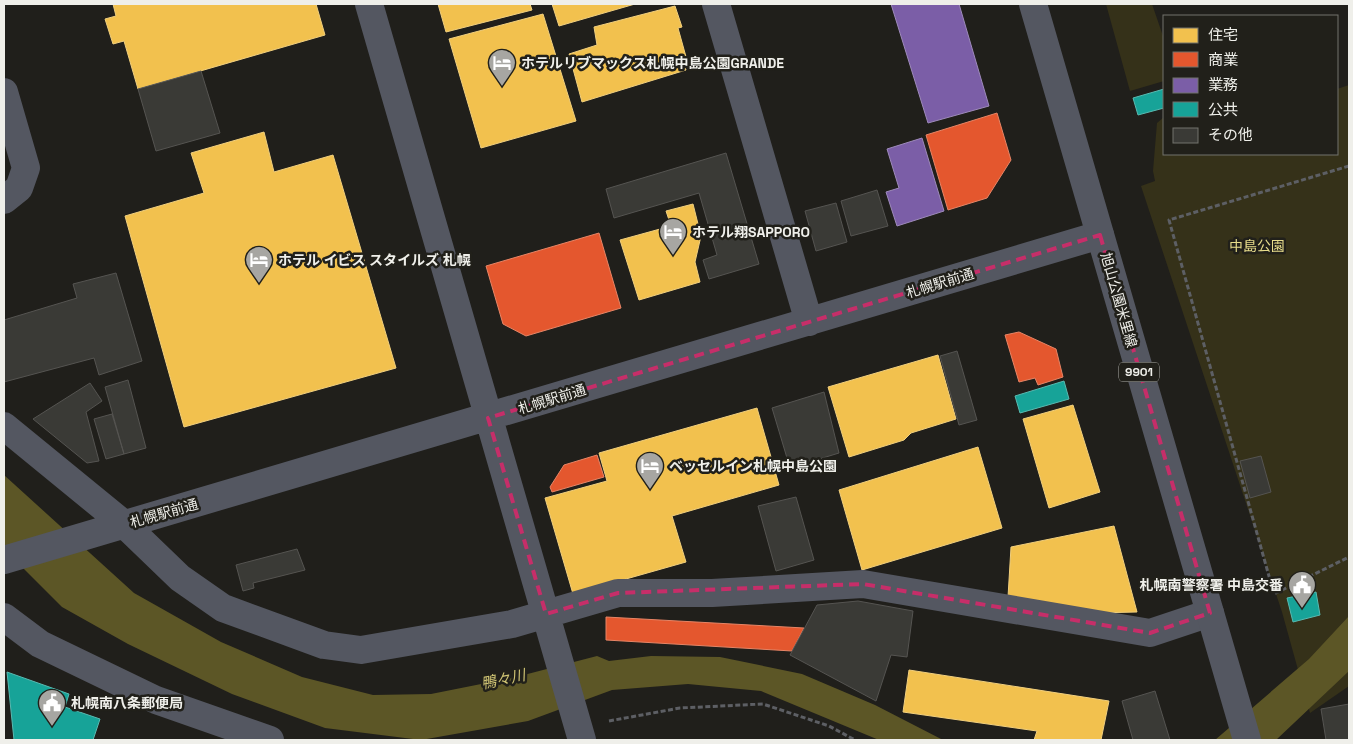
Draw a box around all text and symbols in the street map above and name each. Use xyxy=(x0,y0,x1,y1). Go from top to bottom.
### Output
legend xyxy=(1163,15,1338,155)
text: 住宅 xyxy=(1208,25,1238,44)
hotel icon: ホテルリブマックス札幌中島公園GRANDE xyxy=(487,48,517,87)
text: 商業 xyxy=(1208,50,1238,69)
place label: ホテルリブマックス札幌中島公園GRANDE xyxy=(521,54,784,72)
text: 業務 xyxy=(1208,75,1238,94)
text: 公共 xyxy=(1208,100,1238,119)
text: その他 xyxy=(1208,125,1253,144)
hotel icon: ホテル翔SAPPORO xyxy=(658,217,688,256)
place label: ホテル翔SAPPORO xyxy=(692,223,810,241)
park label: 中島公園 xyxy=(1229,237,1285,255)
hotel icon: ホテル イビス スタイルズ 札幌 xyxy=(244,245,274,284)
street label: 旭山公園米里線 xyxy=(1097,250,1141,350)
place label: ホテル イビス スタイルズ 札幌 xyxy=(278,251,471,269)
street label: 札幌駅前通 xyxy=(904,264,976,302)
road number: 9901 xyxy=(1119,362,1159,382)
street label: 札幌駅前通 xyxy=(516,380,588,418)
hotel icon: ベッセルイン札幌中島公園 xyxy=(635,451,665,490)
place label: ベッセルイン札幌中島公園 xyxy=(669,457,837,475)
street label: 札幌駅前通 xyxy=(128,495,200,531)
public building icon: 札幌南警察署 中島交番 xyxy=(1287,570,1317,609)
place label: 札幌南警察署 中島交番 xyxy=(1139,576,1283,594)
water label: 鴨々川 xyxy=(479,665,529,693)
public building icon: 札幌南八条郵便局 xyxy=(37,688,67,727)
place label: 札幌南八条郵便局 xyxy=(71,694,183,712)

